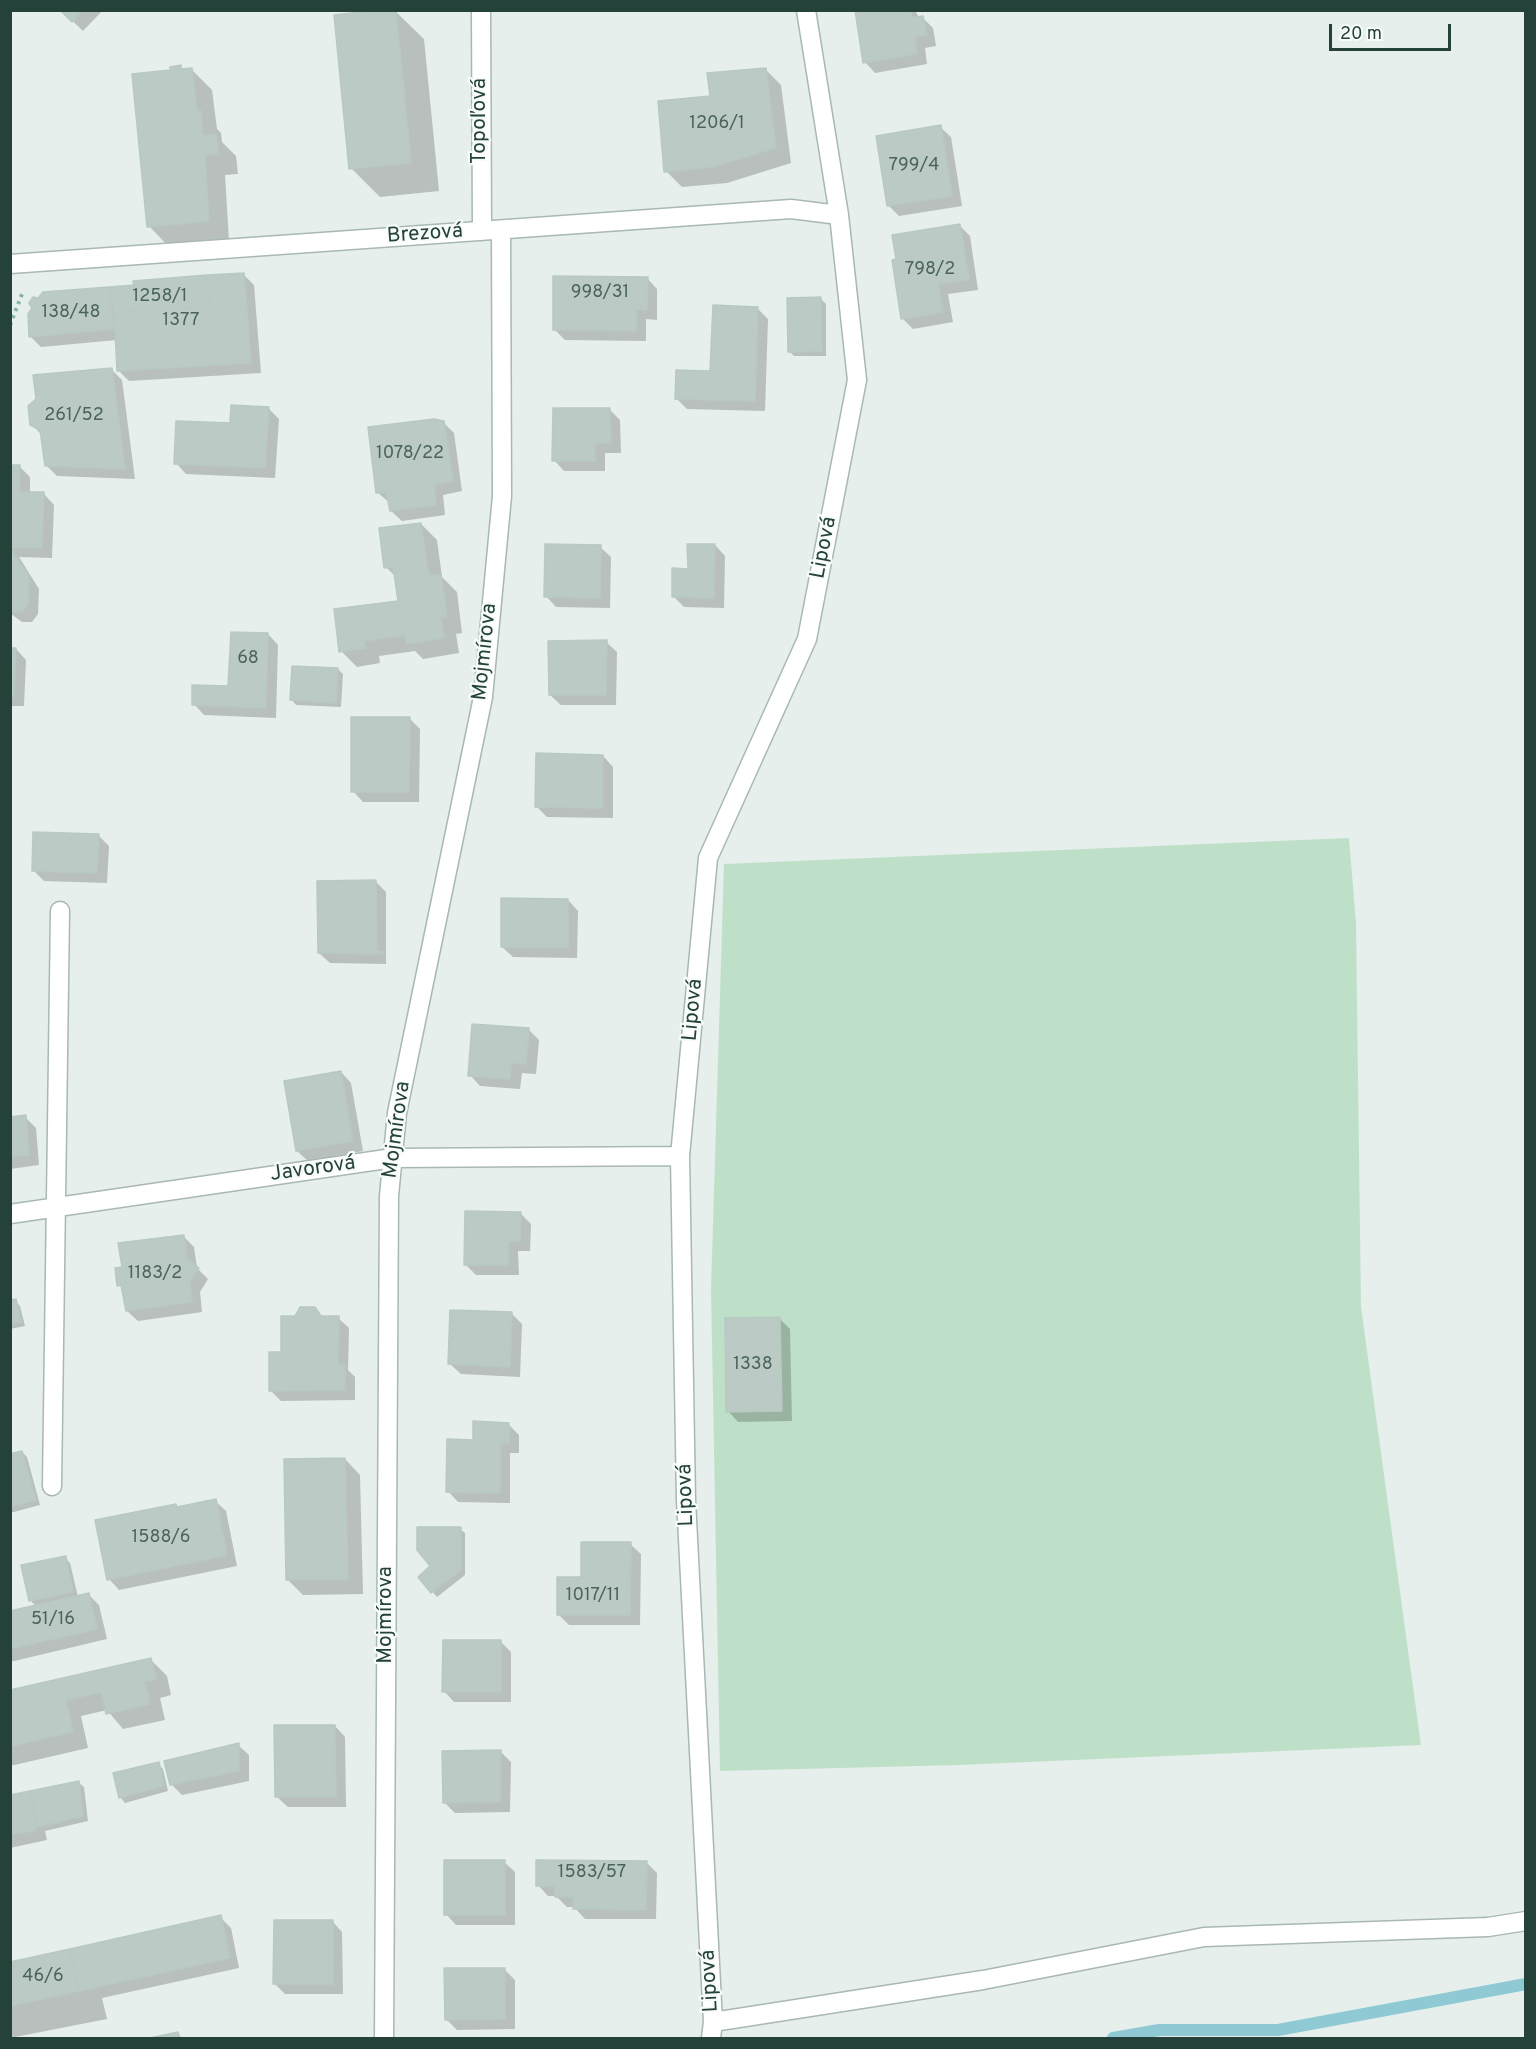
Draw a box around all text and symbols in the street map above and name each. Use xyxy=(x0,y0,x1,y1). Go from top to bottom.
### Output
scale bar xyxy=(1332,12,1454,50)
text: 20 m xyxy=(1340,23,1382,46)
street label: Topoľová xyxy=(468,78,494,164)
house number: 1206/1 xyxy=(689,113,745,135)
house number: 799/4 xyxy=(889,155,939,177)
street label: Brezová xyxy=(386,220,464,250)
house number: 798/2 xyxy=(905,259,955,281)
house number: 998/31 xyxy=(571,282,629,304)
house number: 1258/1 xyxy=(133,286,187,308)
house number: 138/48 xyxy=(41,302,101,324)
house number: 1377 xyxy=(163,310,199,332)
house number: 261/52 xyxy=(44,405,104,427)
house number: 1078/22 xyxy=(376,443,444,465)
street label: Lipová xyxy=(807,515,843,581)
street label: Mojmírova xyxy=(468,602,504,702)
house number: 68 xyxy=(237,648,259,670)
street label: Lipová xyxy=(679,978,709,1042)
street label: Mojmírova xyxy=(379,1080,417,1180)
street label: Javorová xyxy=(269,1152,357,1188)
house number: 1183/2 xyxy=(128,1263,182,1285)
house number: 1338 xyxy=(733,1354,773,1376)
street label: Lipová xyxy=(673,1463,701,1527)
house number: 1588/6 xyxy=(132,1527,190,1549)
street label: Mojmírova xyxy=(374,1566,400,1664)
house number: 1017/11 xyxy=(566,1585,620,1607)
house number: 51/16 xyxy=(31,1609,75,1631)
house number: 1583/57 xyxy=(558,1862,626,1884)
street label: Lipová xyxy=(697,1949,725,2013)
house number: 46/6 xyxy=(22,1966,64,1988)

